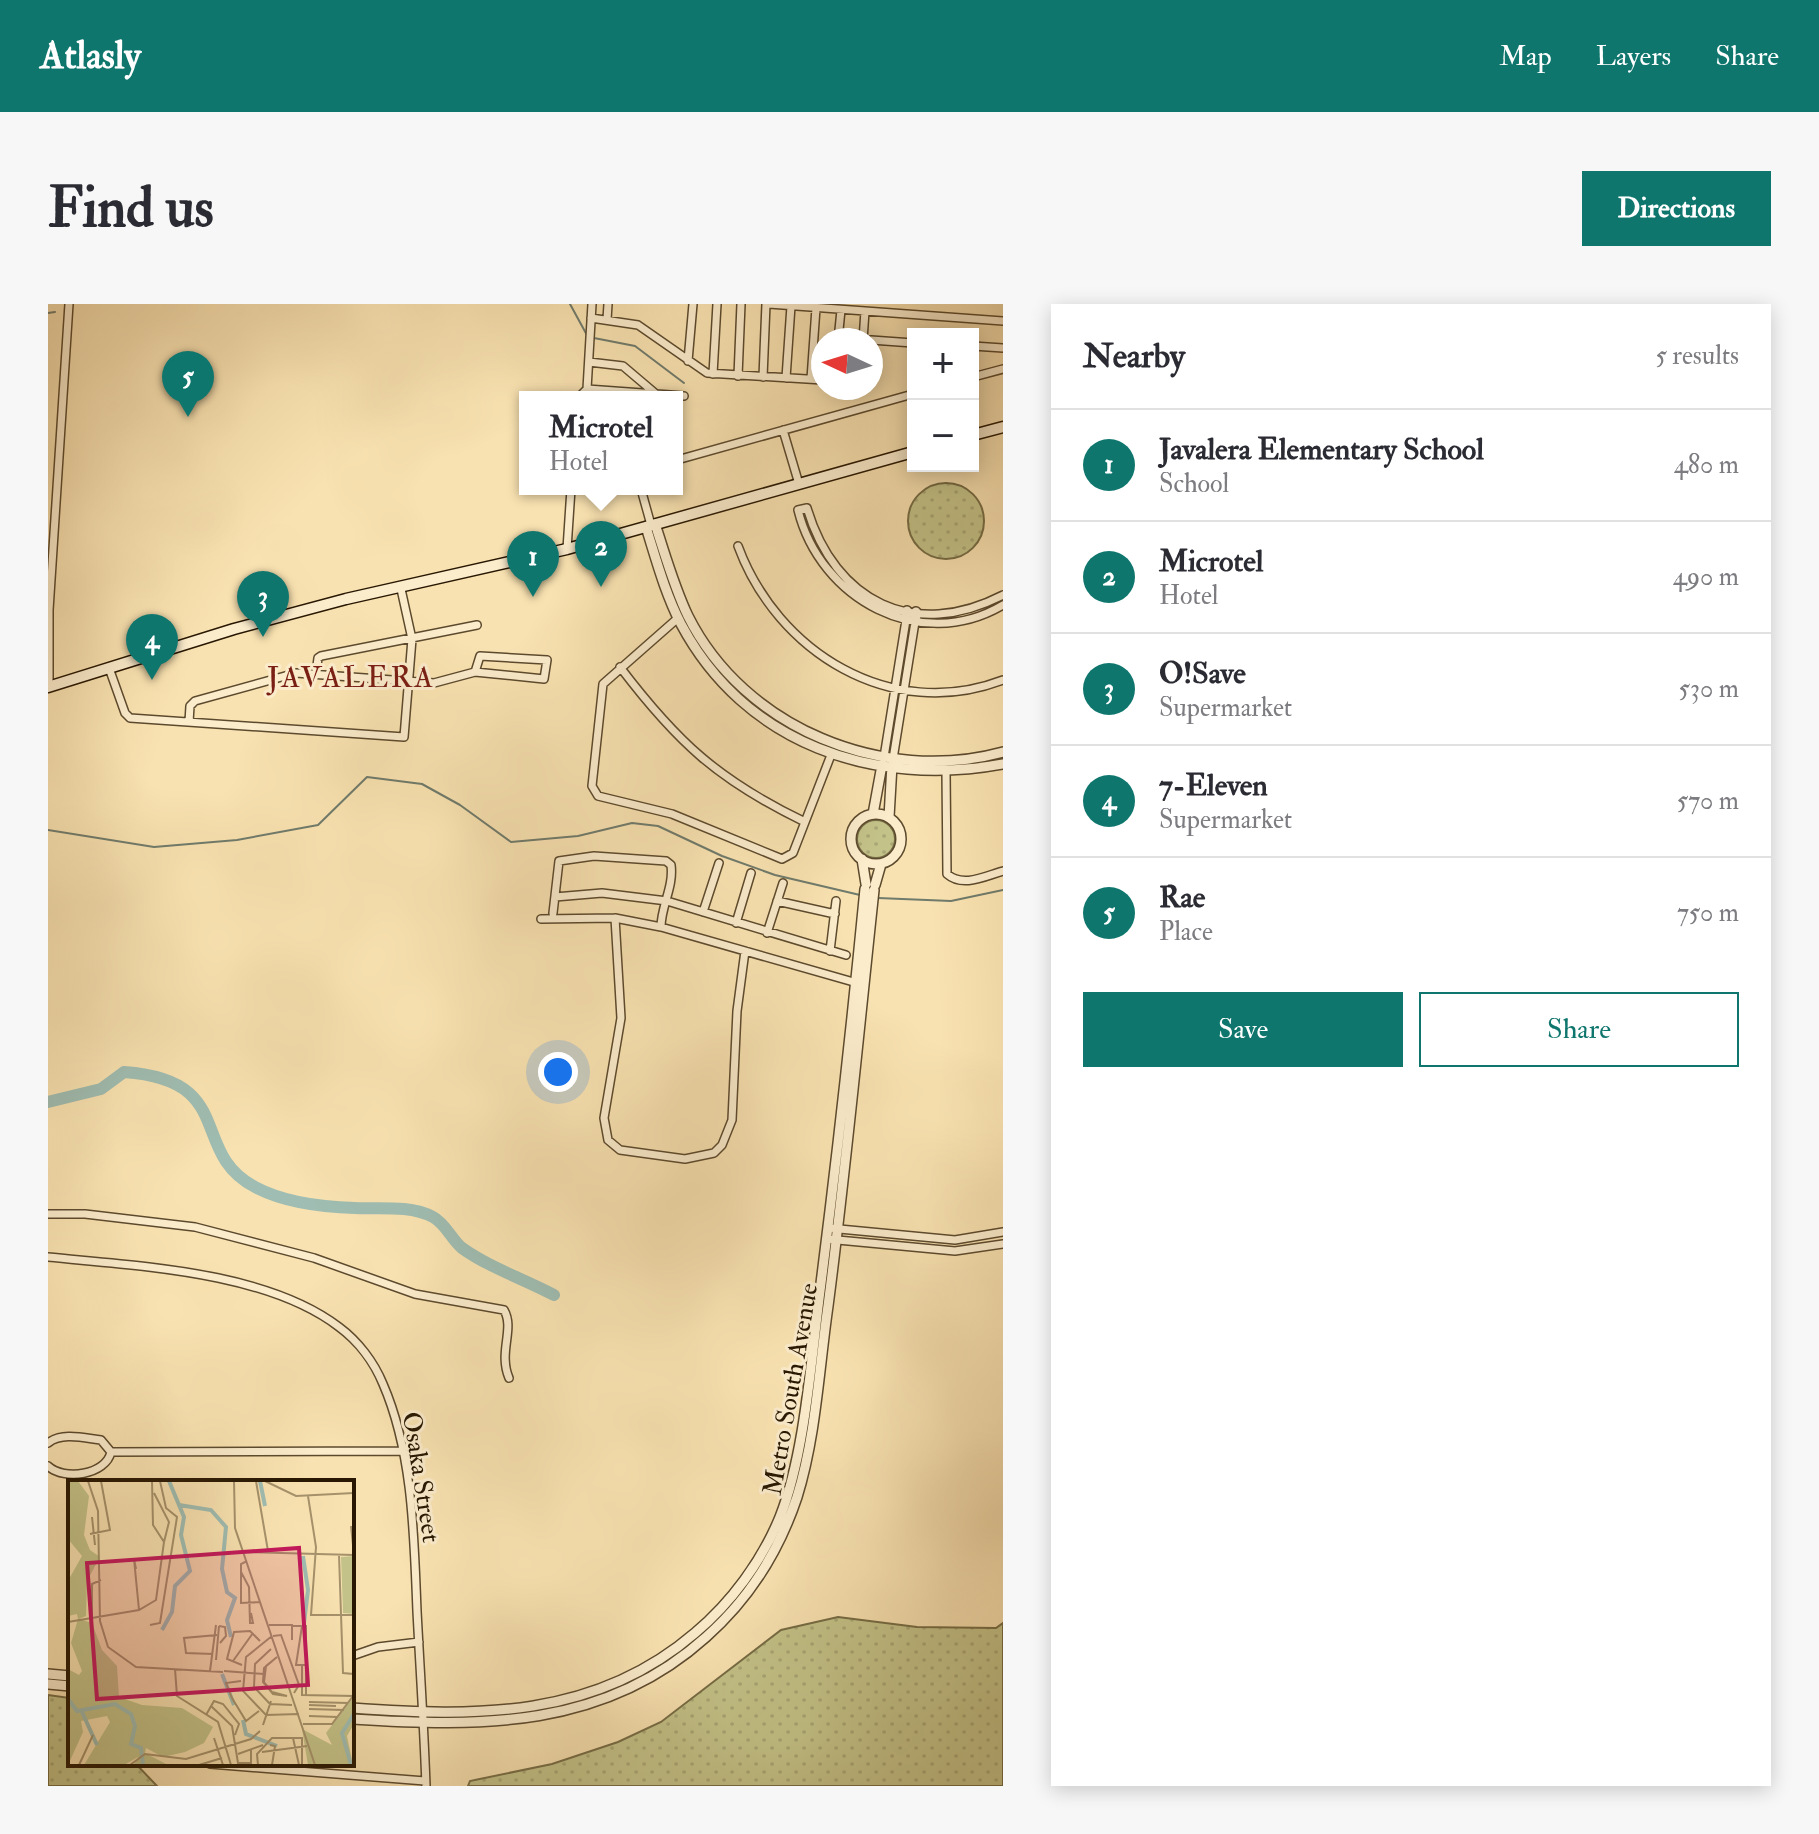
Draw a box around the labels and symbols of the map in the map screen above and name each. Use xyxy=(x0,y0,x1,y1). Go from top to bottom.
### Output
north arrow xyxy=(811,328,883,400)
pin: 5 xyxy=(162,351,214,417)
pin: 2 xyxy=(575,521,627,587)
pin: 1 xyxy=(507,531,559,597)
pin: 3 xyxy=(237,571,289,637)
pin: 4 xyxy=(126,614,178,680)
district label: JAVALERA xyxy=(266,659,435,696)
your location xyxy=(538,1052,578,1092)
street label: Metro South Avenue xyxy=(757,1281,825,1498)
street label: Osaka Street xyxy=(395,1410,447,1545)
inset map xyxy=(68,1480,354,1766)

